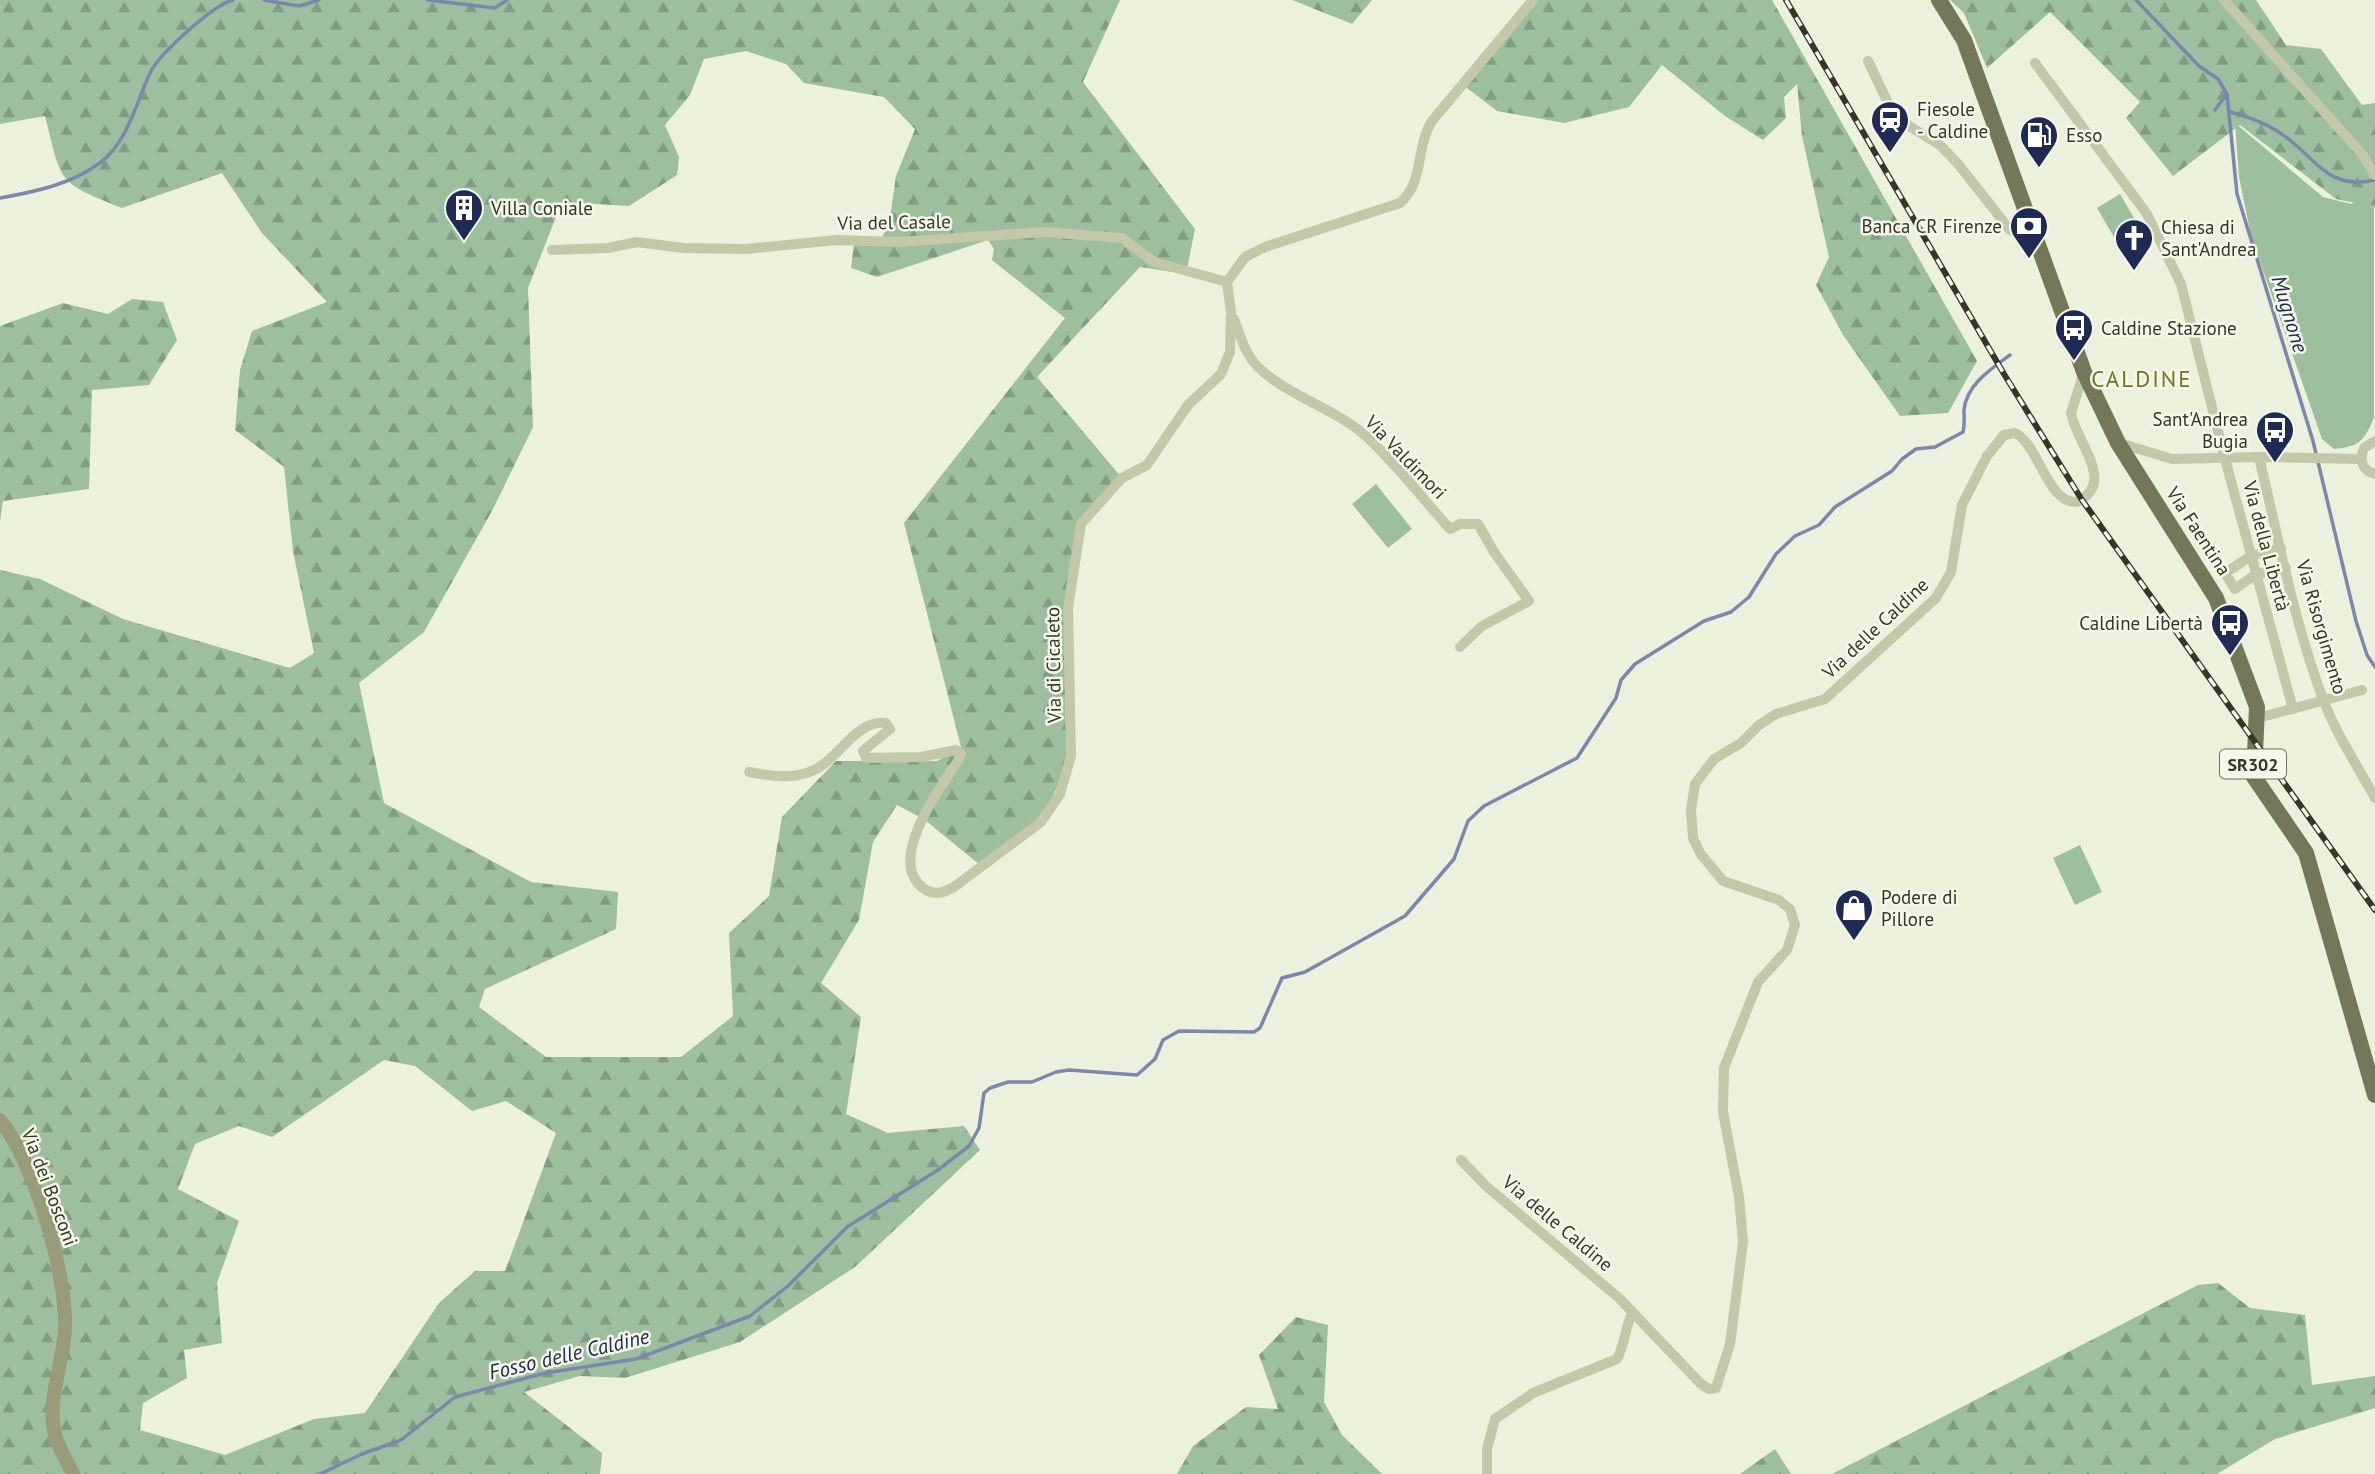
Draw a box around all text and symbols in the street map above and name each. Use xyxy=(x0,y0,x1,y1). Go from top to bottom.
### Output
place label: Fiesole - Caldine xyxy=(1917,97,1988,143)
station icon: Fiesole - Caldine xyxy=(1869,99,1911,154)
fuel station icon: Esso xyxy=(2018,114,2060,169)
place label: Esso xyxy=(2066,123,2102,147)
building icon: Villa Coniale xyxy=(443,187,485,242)
place label: Villa Coniale xyxy=(490,196,593,220)
bank icon: Banca CR Firenze xyxy=(2008,205,2050,260)
street label: Via del Casale xyxy=(836,209,951,235)
place label: Banca CR Firenze xyxy=(1862,214,2002,238)
place label: Chiesa di Sant'Andrea xyxy=(2161,215,2256,261)
church icon: Chiesa di Sant'Andrea xyxy=(2113,217,2155,272)
water label: Mugnone xyxy=(2266,272,2315,356)
bus stop icon: Caldine Stazione xyxy=(2053,307,2095,362)
place label: Caldine Stazione xyxy=(2101,316,2237,340)
district label: CALDINE xyxy=(2091,364,2193,393)
place label: Sant'Andrea Bugia xyxy=(2153,407,2248,453)
street label: Via Valdimori xyxy=(1359,409,1452,504)
bus stop icon: Sant'Andrea Bugia xyxy=(2254,409,2296,464)
street label: Via della Libertà xyxy=(2238,477,2296,614)
street label: Via Faentina xyxy=(2161,481,2237,580)
street label: Via Risorgimento xyxy=(2291,556,2353,697)
street label: Via delle Caldine xyxy=(1816,573,1933,684)
bus stop icon: Caldine Libertà xyxy=(2209,602,2251,657)
street label: Via di Cicaleto xyxy=(1040,607,1066,724)
place label: Caldine Libertà xyxy=(2079,611,2203,635)
road number: SR302 xyxy=(2220,750,2286,778)
place label: Podere di Pillore xyxy=(1881,885,1958,931)
shop icon: Podere di Pillore xyxy=(1833,887,1875,942)
street label: Via dei Bosconi xyxy=(16,1124,83,1249)
street label: Via delle Caldine xyxy=(1497,1169,1618,1276)
water label: Fosso delle Caldine xyxy=(486,1322,652,1386)

